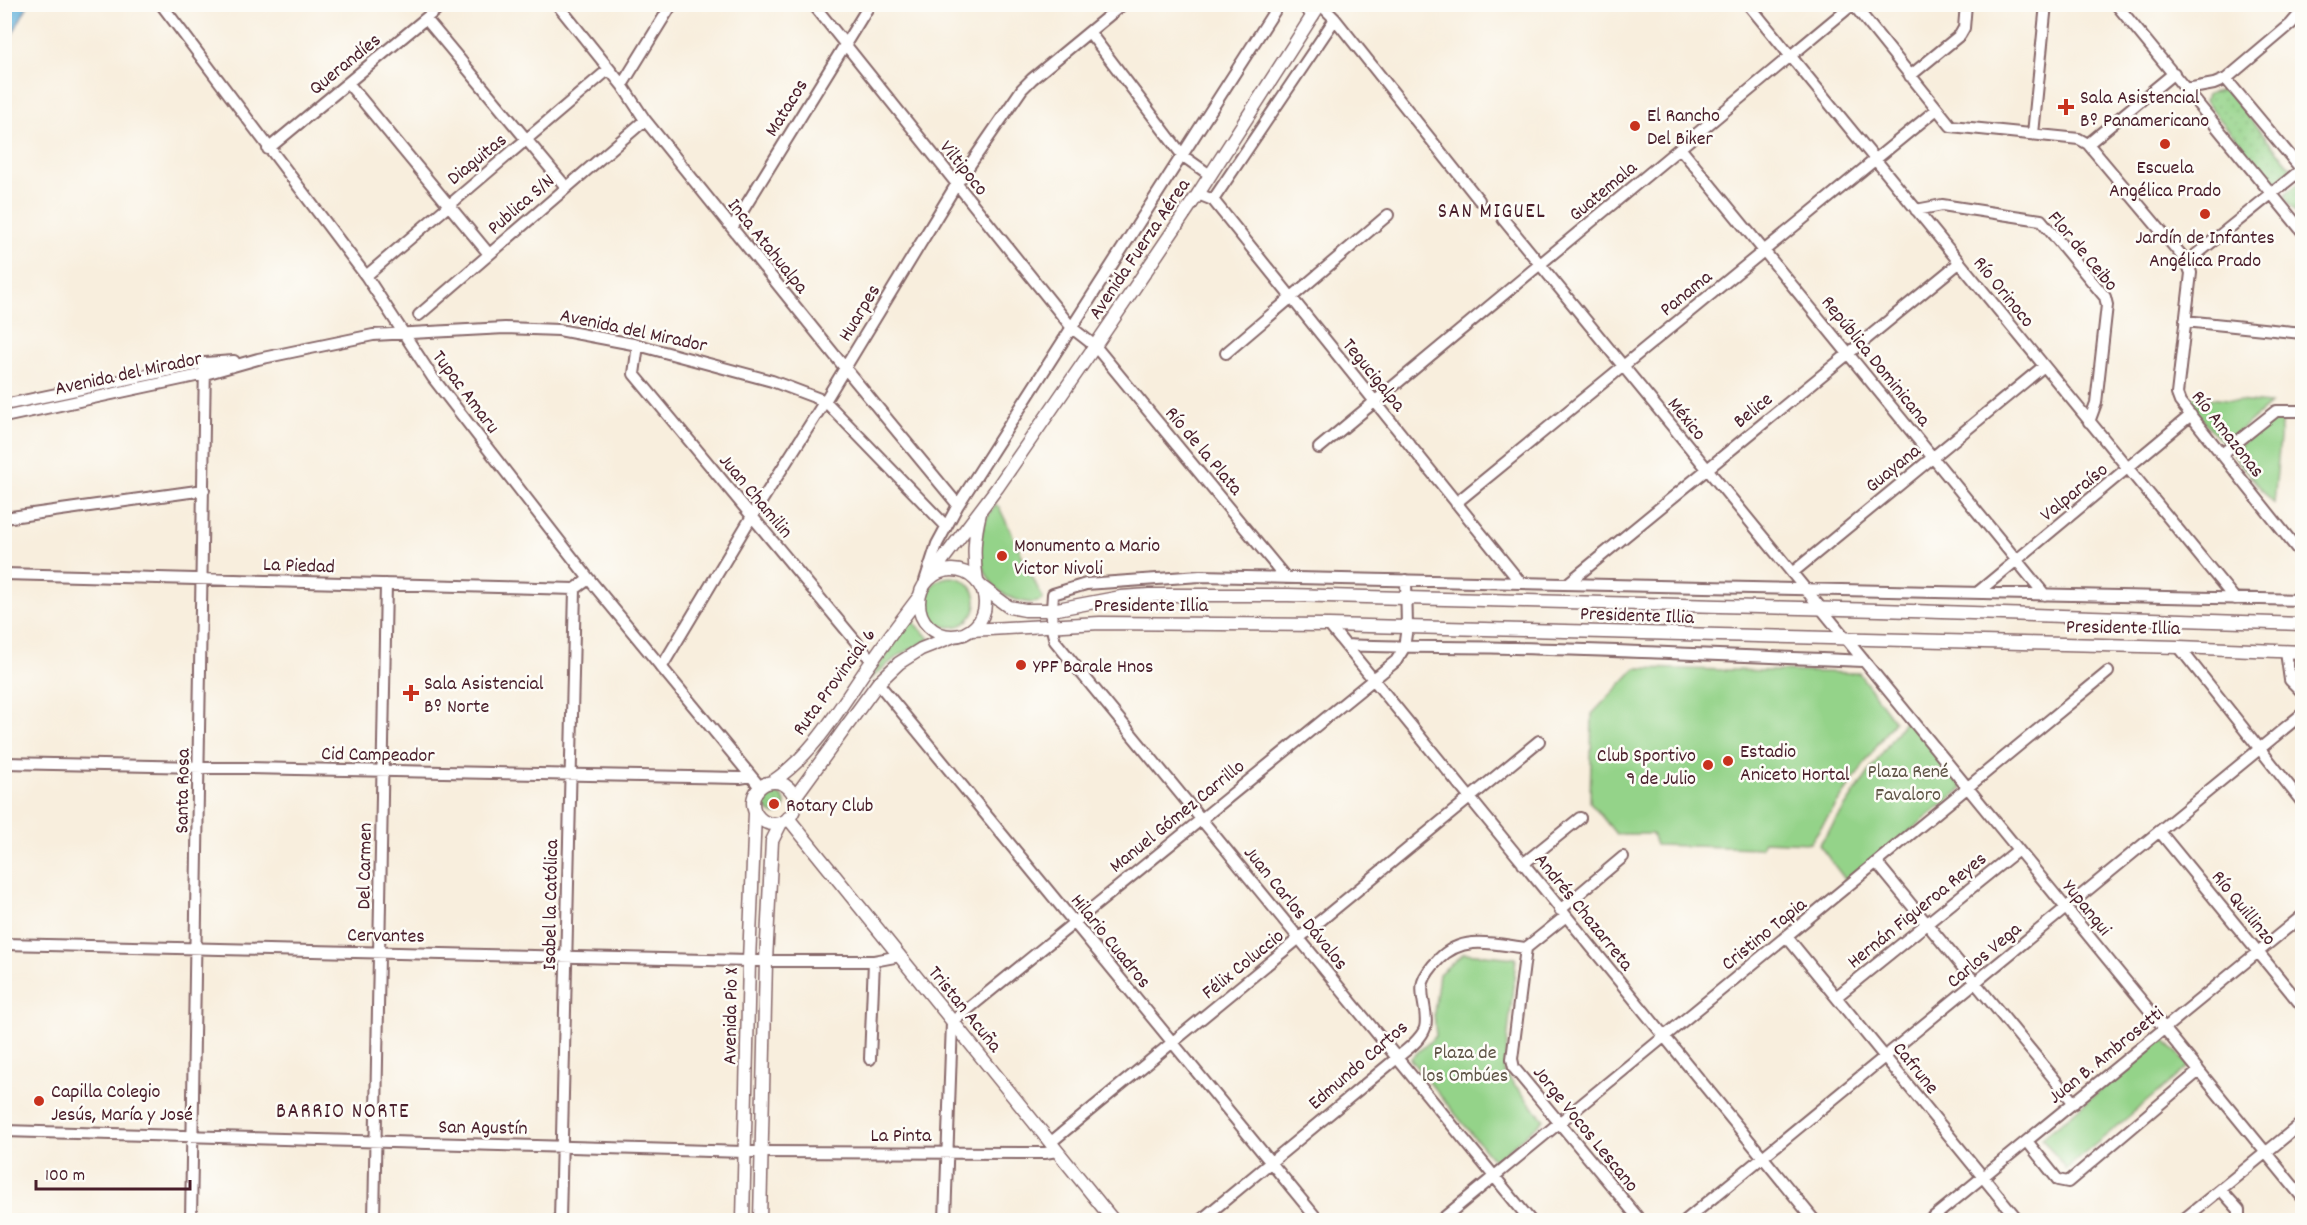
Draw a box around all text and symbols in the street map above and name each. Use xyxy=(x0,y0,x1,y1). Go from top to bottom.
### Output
street label: Querandíes xyxy=(304,28,388,103)
street label: Matacos xyxy=(759,74,816,143)
place label: Sala Asistencial Bº Panamericano xyxy=(2080,85,2209,136)
marker: Sala Asistencial Bº Panamericano xyxy=(2057,98,2075,116)
place label: El Rancho Del Biker xyxy=(1647,103,1720,154)
marker: El Rancho Del Biker xyxy=(1628,119,1642,133)
street label: Diaguitas xyxy=(442,128,514,193)
street label: Viltipoco xyxy=(932,135,994,203)
marker: Escuela Angélica Prado xyxy=(2158,137,2172,151)
street label: Guatemala xyxy=(1564,155,1645,229)
place label: Escuela Angélica Prado xyxy=(2109,155,2221,206)
street label: Publica S/N xyxy=(482,168,562,242)
street label: Avenida Fuerza Aérea xyxy=(1083,173,1199,326)
street label: Inca Atahualpa xyxy=(719,193,814,301)
district label: SAN MIGUEL xyxy=(1438,198,1546,228)
street label: Flor de Ceibo xyxy=(2040,206,2124,298)
marker: Jardín de Infantes Angélica Prado xyxy=(2198,207,2212,221)
place label: Jardín de Infantes Angélica Prado xyxy=(2135,225,2275,276)
street label: Río Orinoco xyxy=(1965,251,2040,335)
street label: Panama xyxy=(1655,264,1720,324)
street label: Huarpes xyxy=(833,280,889,347)
street label: República Dominicana xyxy=(1813,291,1937,434)
street label: Avenida del Mirador xyxy=(557,303,710,361)
street label: Tegucigalpa xyxy=(1334,333,1411,419)
street label: Tupac Amaru xyxy=(424,345,505,440)
street label: Avenida del Mirador xyxy=(52,346,205,404)
street label: Río Amazonas xyxy=(2183,385,2270,485)
street label: Belice xyxy=(1728,387,1780,436)
street label: México xyxy=(1660,392,1712,448)
street label: Río de la Plata xyxy=(1157,401,1249,503)
street label: Guayana xyxy=(1860,438,1928,500)
street label: Juan Chamilin xyxy=(711,449,798,545)
street label: Valparaíso xyxy=(2035,457,2115,529)
place label: Monumento a Mario Victor Nivoli xyxy=(1014,533,1160,584)
marker: Monumento a Mario Victor Nivoli xyxy=(995,549,1009,563)
street label: La Piedad xyxy=(263,552,335,582)
street label: Presidente Illia xyxy=(1094,593,1209,621)
street label: Presidente Illia xyxy=(1579,601,1695,633)
street label: Presidente Illia xyxy=(2066,614,2181,644)
street label: Ruta Provincial 6 xyxy=(787,623,884,742)
place label: YPF Barale Hnos xyxy=(1033,654,1154,682)
marker: YPF Barale Hnos xyxy=(1014,658,1028,672)
place label: Sala Asistencial Bº Norte xyxy=(424,671,544,722)
marker: Sala Asistencial Bº Norte xyxy=(402,684,420,702)
place label: Estadio Aniceto Hortal xyxy=(1740,739,1850,790)
street label: Cid Campeador xyxy=(321,741,436,771)
place label: Club Sportivo 9 de Julio xyxy=(1597,743,1696,794)
street label: Santa Rosa xyxy=(169,748,199,834)
street label: Manuel Gómez Carrillo xyxy=(1104,754,1252,881)
marker: Estadio Aniceto Hortal xyxy=(1721,754,1735,768)
marker: Club Sportivo 9 de Julio xyxy=(1701,758,1715,772)
park label: Plaza René Favaloro xyxy=(1867,759,1949,810)
place label: Rotary Club xyxy=(786,793,873,821)
marker: Rotary Club xyxy=(767,797,781,811)
street label: Del Carmen xyxy=(351,822,381,910)
street label: Isabel la Católica xyxy=(537,839,567,971)
street label: Juan Carlos Dávalos xyxy=(1236,841,1354,977)
street label: Hernán Figueroa Reyes xyxy=(1842,846,1994,976)
street label: Andrés Chazarreta xyxy=(1526,848,1639,978)
street label: Río Quillinzo xyxy=(2204,865,2282,953)
street label: Yupanqui xyxy=(2054,875,2117,943)
street label: Hilario Cuadros xyxy=(1063,889,1157,995)
street label: Cristino Tapia xyxy=(1716,892,1814,979)
street label: Carlos Vega xyxy=(1941,916,2029,996)
street label: Cervantes xyxy=(347,922,425,952)
street label: Félix Coluccio xyxy=(1197,923,1291,1007)
street label: Tristan Acuña xyxy=(920,961,1008,1060)
street label: Avenida Pio X xyxy=(717,967,747,1065)
street label: Juan B. Ambrosetti xyxy=(2043,1001,2171,1112)
street label: Edmundo Cartos xyxy=(1303,1015,1415,1118)
street label: Cafrune xyxy=(1885,1037,1945,1101)
park label: Plaza de los Ombúes xyxy=(1422,1040,1508,1091)
street label: Jorge Vocos Lescano xyxy=(1525,1061,1644,1199)
place label: Capilla Colegio Jesús, María y José xyxy=(51,1079,193,1130)
marker: Capilla Colegio Jesús, María y José xyxy=(32,1094,46,1108)
district label: BARRIO NORTE xyxy=(276,1098,410,1128)
street label: San Agustín xyxy=(438,1114,528,1144)
street label: La Pinta xyxy=(871,1123,932,1151)
scale bar xyxy=(36,1153,190,1191)
text: 100 m xyxy=(45,1164,85,1189)

